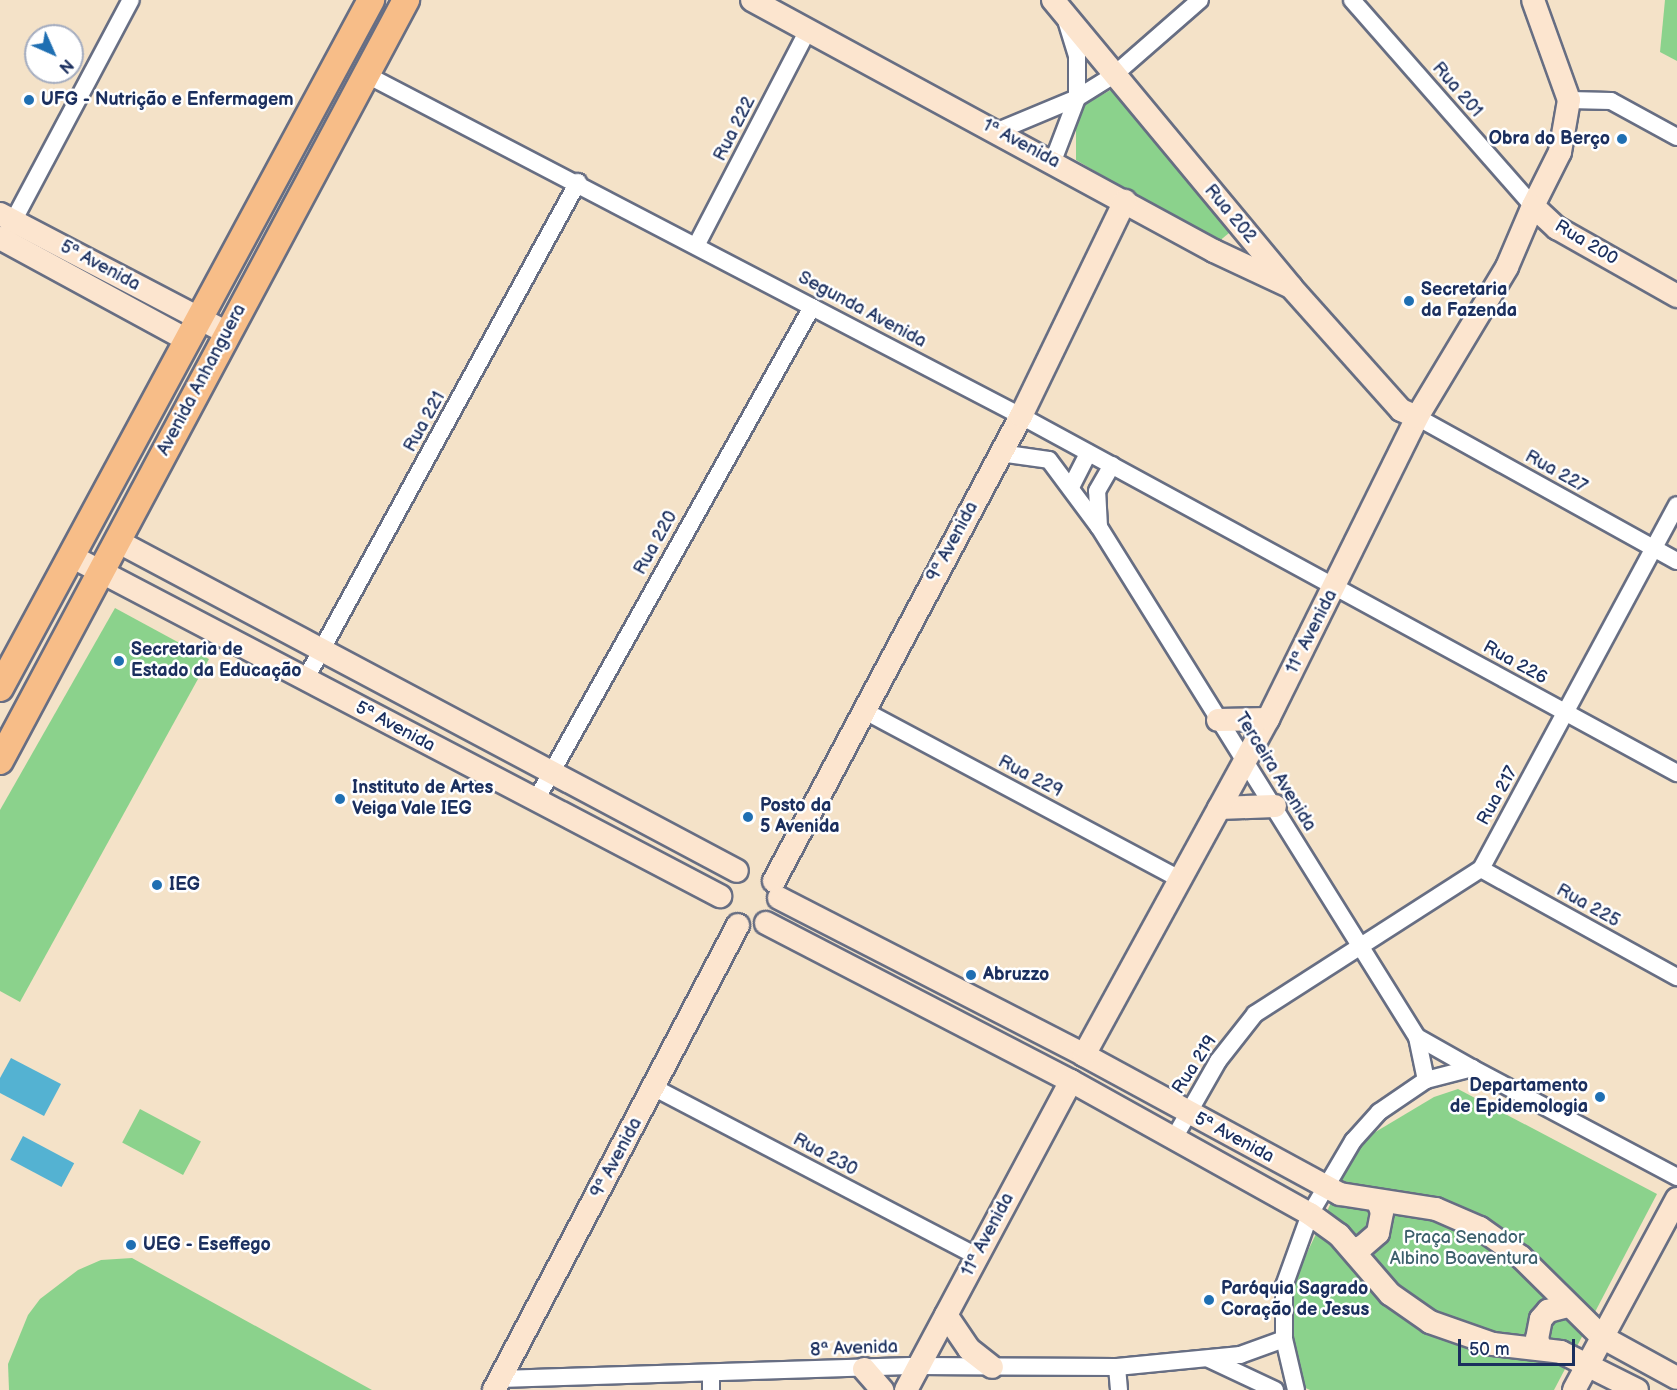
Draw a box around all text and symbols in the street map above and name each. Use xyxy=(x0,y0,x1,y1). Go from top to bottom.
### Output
north arrow xyxy=(24,24,84,84)
text: N xyxy=(55,55,77,77)
street label: Rua 201 xyxy=(1427,58,1487,122)
place label: UFG - Nutrição e Enfermagem xyxy=(41,89,294,111)
marker: UFG - Nutrição e Enfermagem xyxy=(22,93,36,107)
street label: Rua 222 xyxy=(710,93,760,165)
street label: 1ª Avenida xyxy=(979,115,1063,173)
place label: Obra do Berço xyxy=(1489,128,1610,150)
marker: Obra do Berço xyxy=(1615,132,1629,146)
street label: Rua 202 xyxy=(1199,180,1261,248)
street label: Rua 200 xyxy=(1551,216,1621,270)
street label: 5ª Avenida xyxy=(56,236,144,296)
street label: Segunda Avenida xyxy=(794,267,930,353)
place label: Secretaria da Fazenda xyxy=(1421,280,1517,322)
marker: Secretaria da Fazenda xyxy=(1402,294,1416,308)
street label: Avenida Anhanguera xyxy=(153,301,251,459)
street label: Rua 221 xyxy=(400,388,450,456)
street label: Rua 227 xyxy=(1521,446,1591,498)
street label: 9ª Avenida xyxy=(923,498,983,586)
street label: Rua 220 xyxy=(630,507,682,579)
street label: 11ª Avenida xyxy=(1282,586,1342,678)
street label: Rua 226 xyxy=(1479,637,1551,689)
place label: Secretaria de Estado da Educação xyxy=(131,640,302,682)
marker: Secretaria de Estado da Educação xyxy=(112,654,126,668)
street label: 5ª Avenida xyxy=(351,697,439,757)
street label: Terceira Avenida xyxy=(1230,709,1320,835)
street label: Rua 229 xyxy=(994,751,1066,803)
street label: Rua 217 xyxy=(1473,763,1523,829)
place label: Instituto de Artes Veiga Vale IEG xyxy=(352,778,493,820)
marker: Instituto de Artes Veiga Vale IEG xyxy=(333,792,347,806)
place label: Posto da 5 Avenida xyxy=(760,796,840,838)
marker: Posto da 5 Avenida xyxy=(741,810,755,824)
place label: IEG xyxy=(169,874,200,896)
marker: IEG xyxy=(150,878,164,892)
street label: Rua 225 xyxy=(1552,880,1624,932)
place label: Abruzzo xyxy=(983,964,1049,986)
marker: Abruzzo xyxy=(964,968,978,982)
street label: Rua 219 xyxy=(1168,1032,1222,1098)
place label: Departamento de Epidemologia xyxy=(1450,1076,1588,1118)
marker: Departamento de Epidemologia xyxy=(1593,1090,1607,1104)
street label: 5ª Avenida xyxy=(1190,1108,1278,1168)
street label: 9ª Avenida xyxy=(587,1114,647,1202)
street label: Rua 230 xyxy=(789,1129,861,1181)
street label: 11ª Avenida xyxy=(957,1190,1019,1280)
park label: Praça Senador Albino Boaventura xyxy=(1390,1228,1538,1270)
place label: UEG - Eseffego xyxy=(143,1234,271,1256)
marker: UEG - Eseffego xyxy=(124,1238,138,1252)
place label: Paróquia Sagrado Coração de Jesus xyxy=(1221,1279,1369,1322)
marker: Paróquia Sagrado Coração de Jesus xyxy=(1202,1293,1216,1307)
scale bar xyxy=(1461,1327,1578,1365)
street label: 8ª Avenida xyxy=(810,1337,898,1361)
text: 50 m xyxy=(1469,1339,1510,1360)

